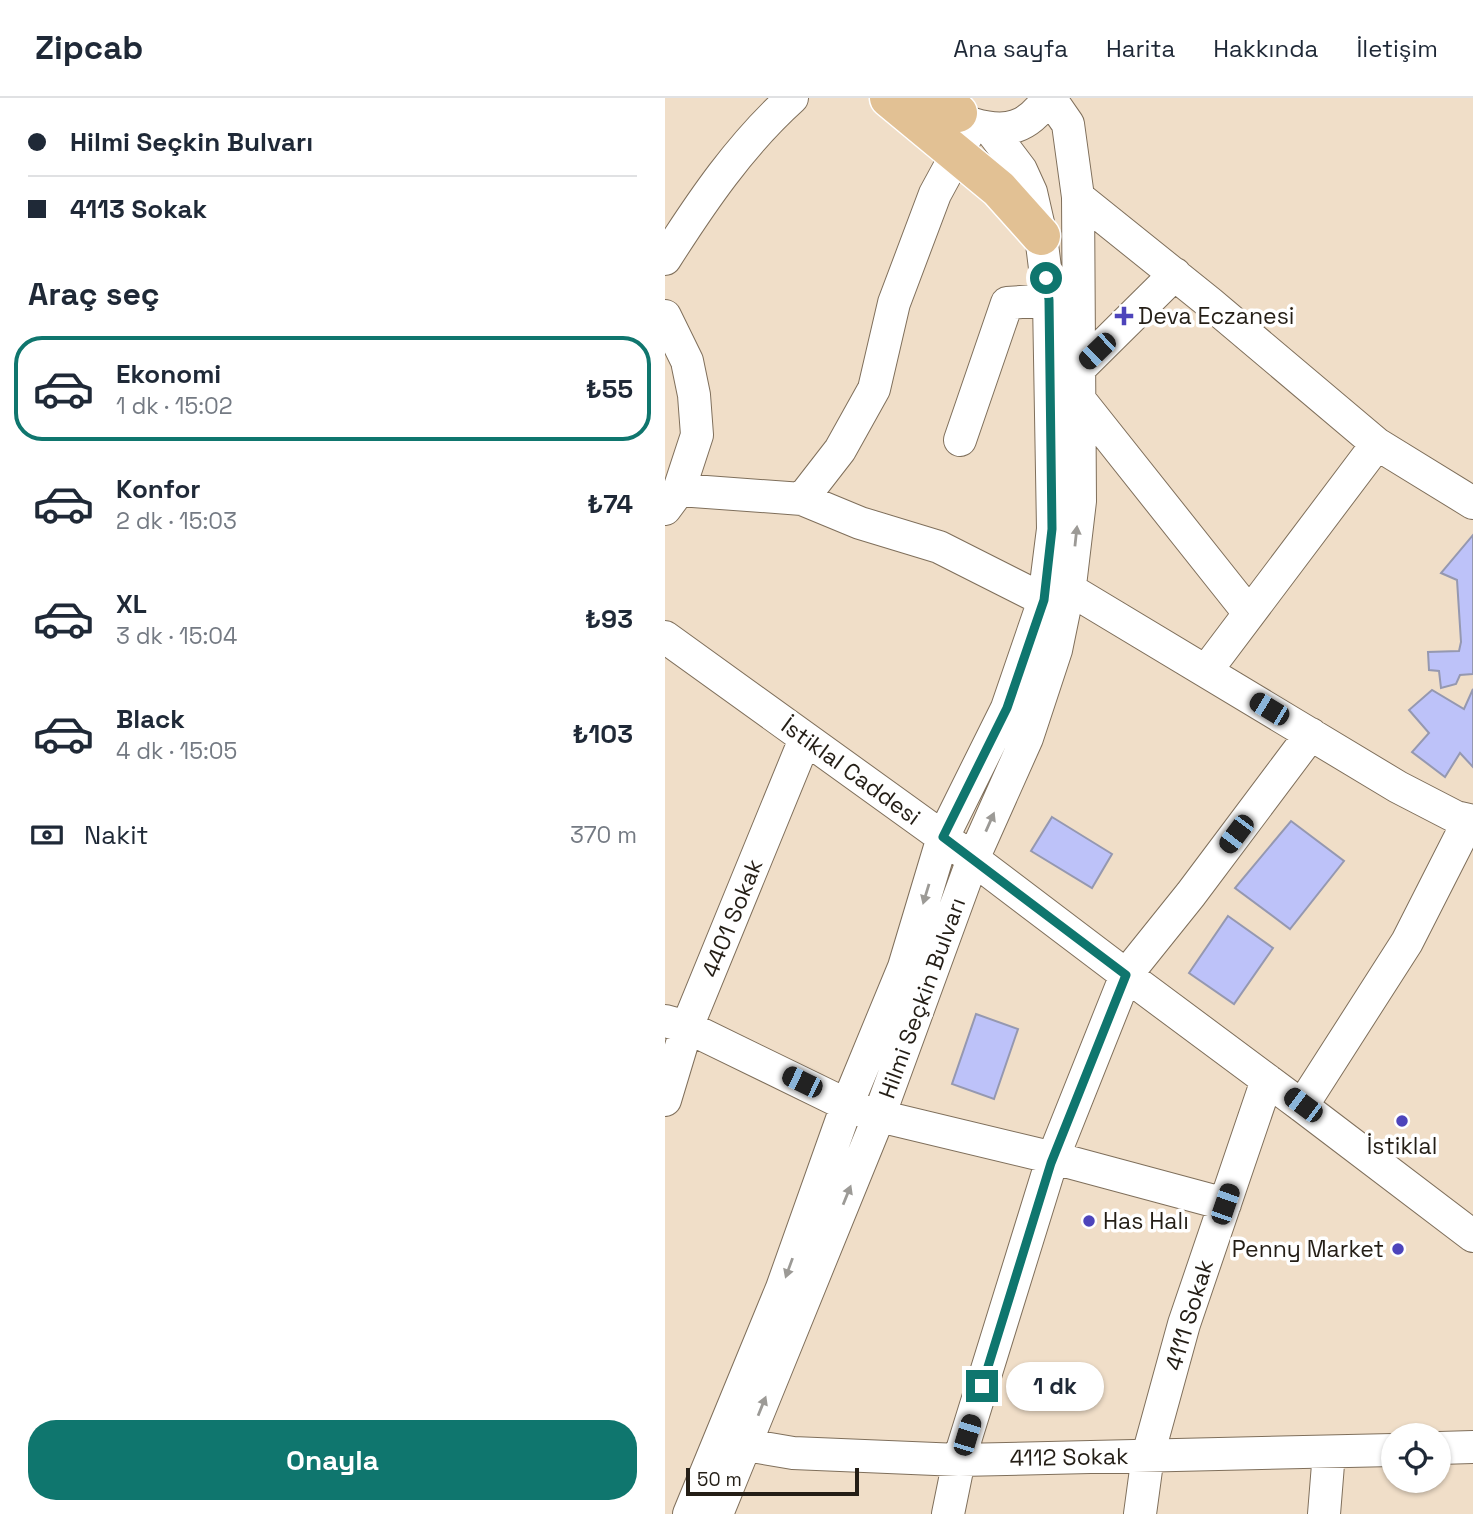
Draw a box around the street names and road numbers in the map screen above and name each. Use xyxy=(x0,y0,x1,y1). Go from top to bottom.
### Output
street label: İstiklal Caddesi xyxy=(775,710,927,832)
street label: 4401 Sokak xyxy=(695,854,769,982)
street label: Hilmi Seçkin Bulvarı xyxy=(872,893,972,1103)
street label: 4111 Sokak xyxy=(1158,1256,1220,1374)
street label: 4112 Sokak xyxy=(1009,1441,1129,1473)

